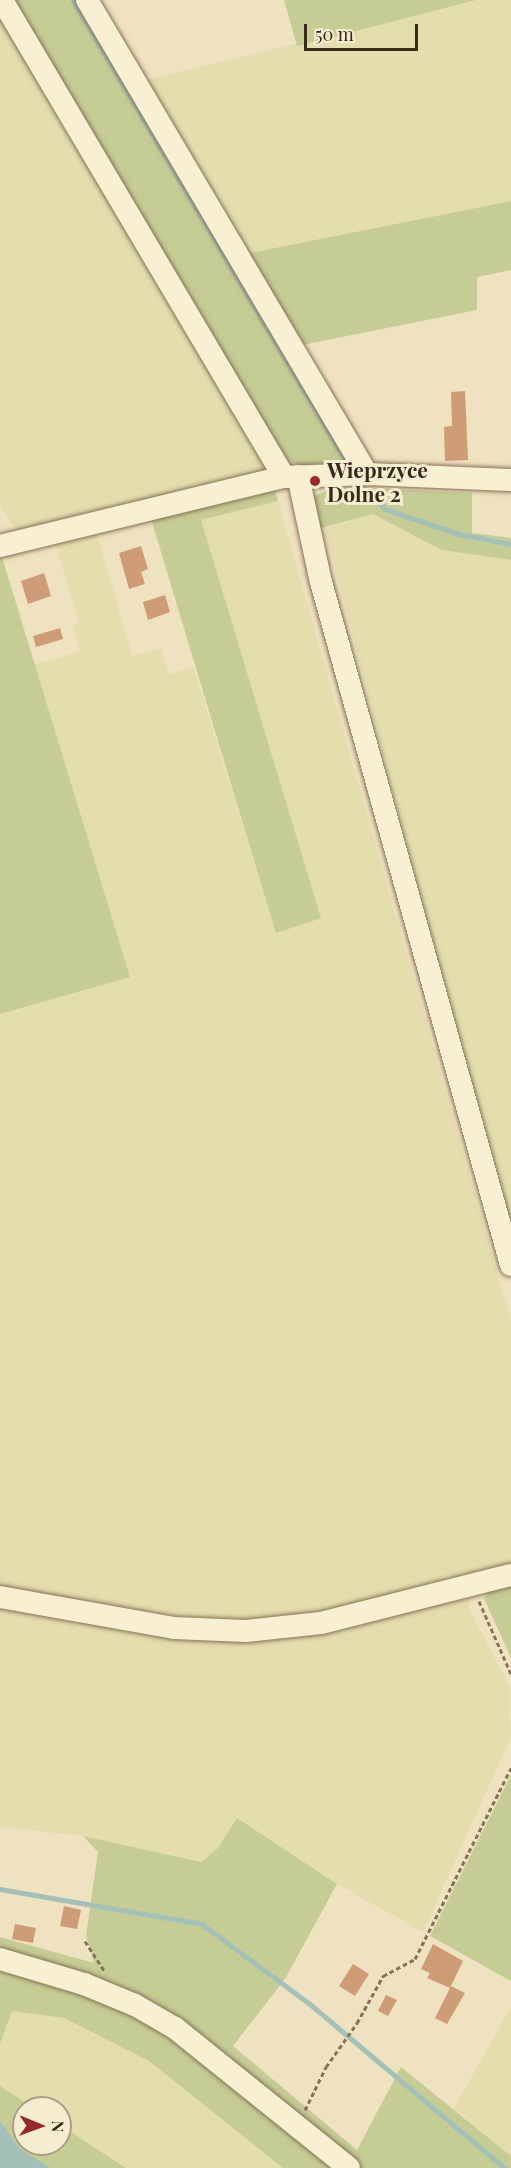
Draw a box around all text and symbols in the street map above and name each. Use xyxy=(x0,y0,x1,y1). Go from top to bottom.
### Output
scale bar xyxy=(307,12,421,50)
text: 50 m xyxy=(315,22,354,46)
place label: Wieprzyce Dolne 2 xyxy=(327,456,428,506)
marker: Wieprzyce Dolne 2 xyxy=(308,474,322,488)
north arrow xyxy=(12,2096,72,2156)
text: N xyxy=(48,2120,69,2132)

